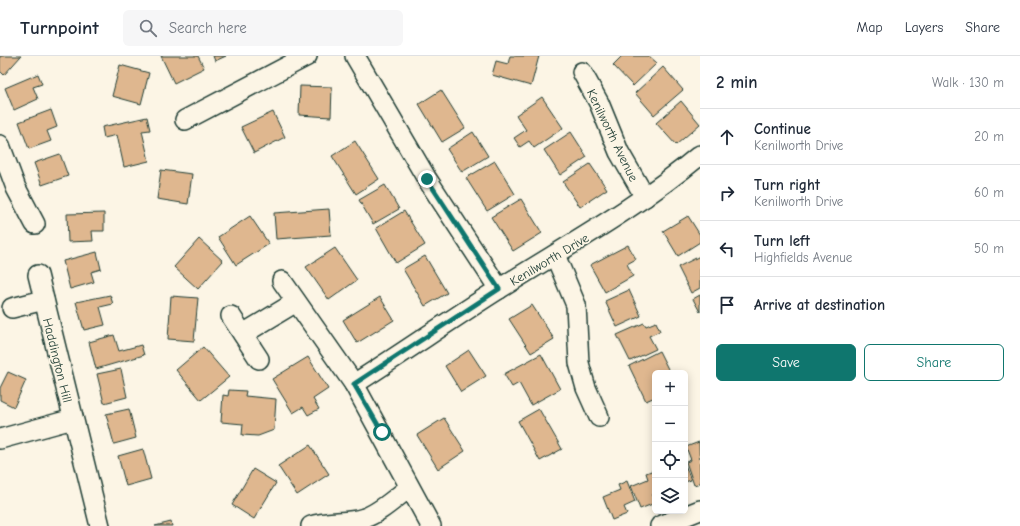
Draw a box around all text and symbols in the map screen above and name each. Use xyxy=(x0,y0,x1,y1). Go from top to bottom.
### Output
search box xyxy=(123,10,403,46)
text: Turnpoint xyxy=(20,17,99,39)
icon: search xyxy=(137,17,159,39)
text: Search here xyxy=(169,19,247,37)
text: Map xyxy=(856,19,883,36)
text: Layers xyxy=(905,19,943,36)
text: Share xyxy=(965,19,1000,36)
text: 2 min xyxy=(716,73,757,92)
text: Walk · 130 m xyxy=(932,75,1004,90)
street label: Kenilworth Avenue xyxy=(584,87,642,184)
text: Continue xyxy=(754,120,811,138)
icon: ahead xyxy=(716,126,738,148)
text: 20 m xyxy=(974,129,1004,144)
text: Kenilworth Drive xyxy=(754,138,843,153)
route end xyxy=(418,170,436,188)
text: Turn right xyxy=(754,176,820,194)
icon: right xyxy=(716,182,738,204)
text: 60 m xyxy=(974,185,1004,200)
text: Kenilworth Drive xyxy=(754,194,843,209)
street label: Kenilworth Drive xyxy=(507,230,592,289)
text: Turn left xyxy=(754,232,810,250)
icon: left xyxy=(716,238,738,260)
text: 50 m xyxy=(974,241,1004,256)
text: Highfields Avenue xyxy=(754,250,852,265)
icon: arrive xyxy=(716,294,738,316)
text: Arrive at destination xyxy=(754,296,885,314)
street label: Haddington Hill xyxy=(40,316,75,404)
button: Save xyxy=(716,344,856,381)
button: Share xyxy=(864,344,1004,381)
map controls xyxy=(652,370,688,514)
button: + xyxy=(652,370,688,406)
button: − xyxy=(652,406,688,442)
route start xyxy=(373,423,391,441)
button: locate xyxy=(652,442,688,478)
button: layers xyxy=(652,478,688,514)

